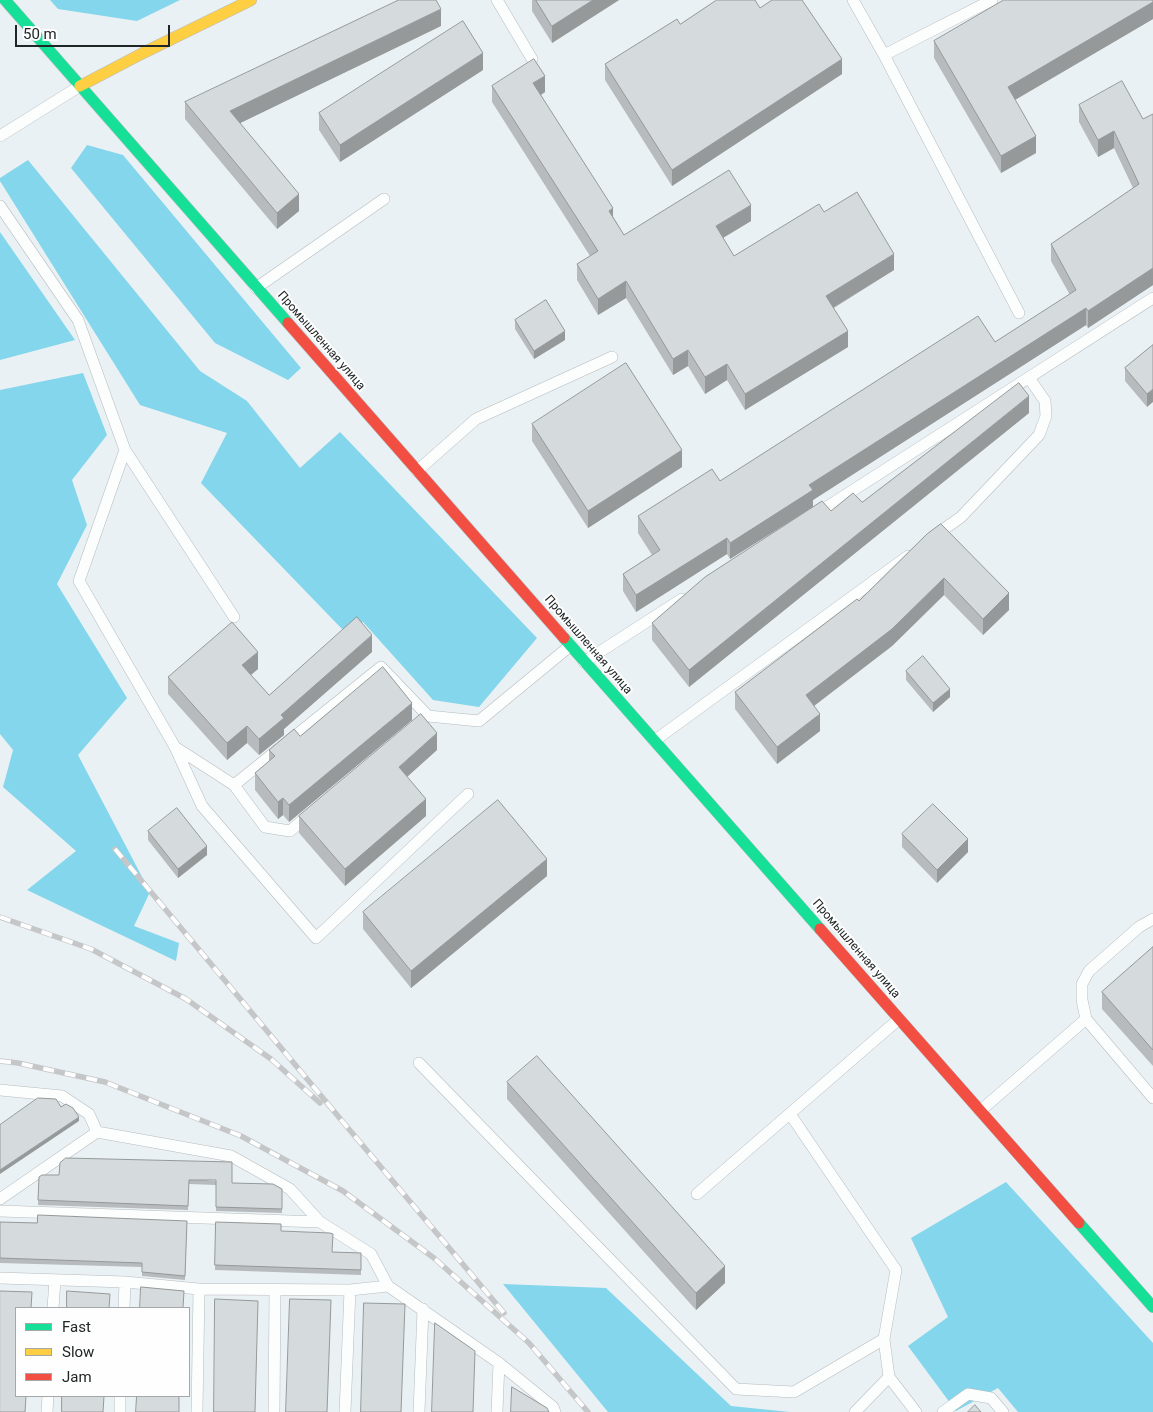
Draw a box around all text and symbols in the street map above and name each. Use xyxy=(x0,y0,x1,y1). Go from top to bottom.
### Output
scale bar xyxy=(18,15,172,47)
text: 50 m xyxy=(23,25,57,43)
street label: Промышленная улица xyxy=(274,289,368,393)
street label: Промышленная улица xyxy=(541,593,635,697)
street label: Промышленная улица xyxy=(809,897,903,1001)
legend xyxy=(15,1307,190,1397)
text: Fast xyxy=(62,1318,91,1336)
text: Slow xyxy=(62,1343,94,1361)
text: Jam xyxy=(62,1368,92,1386)

